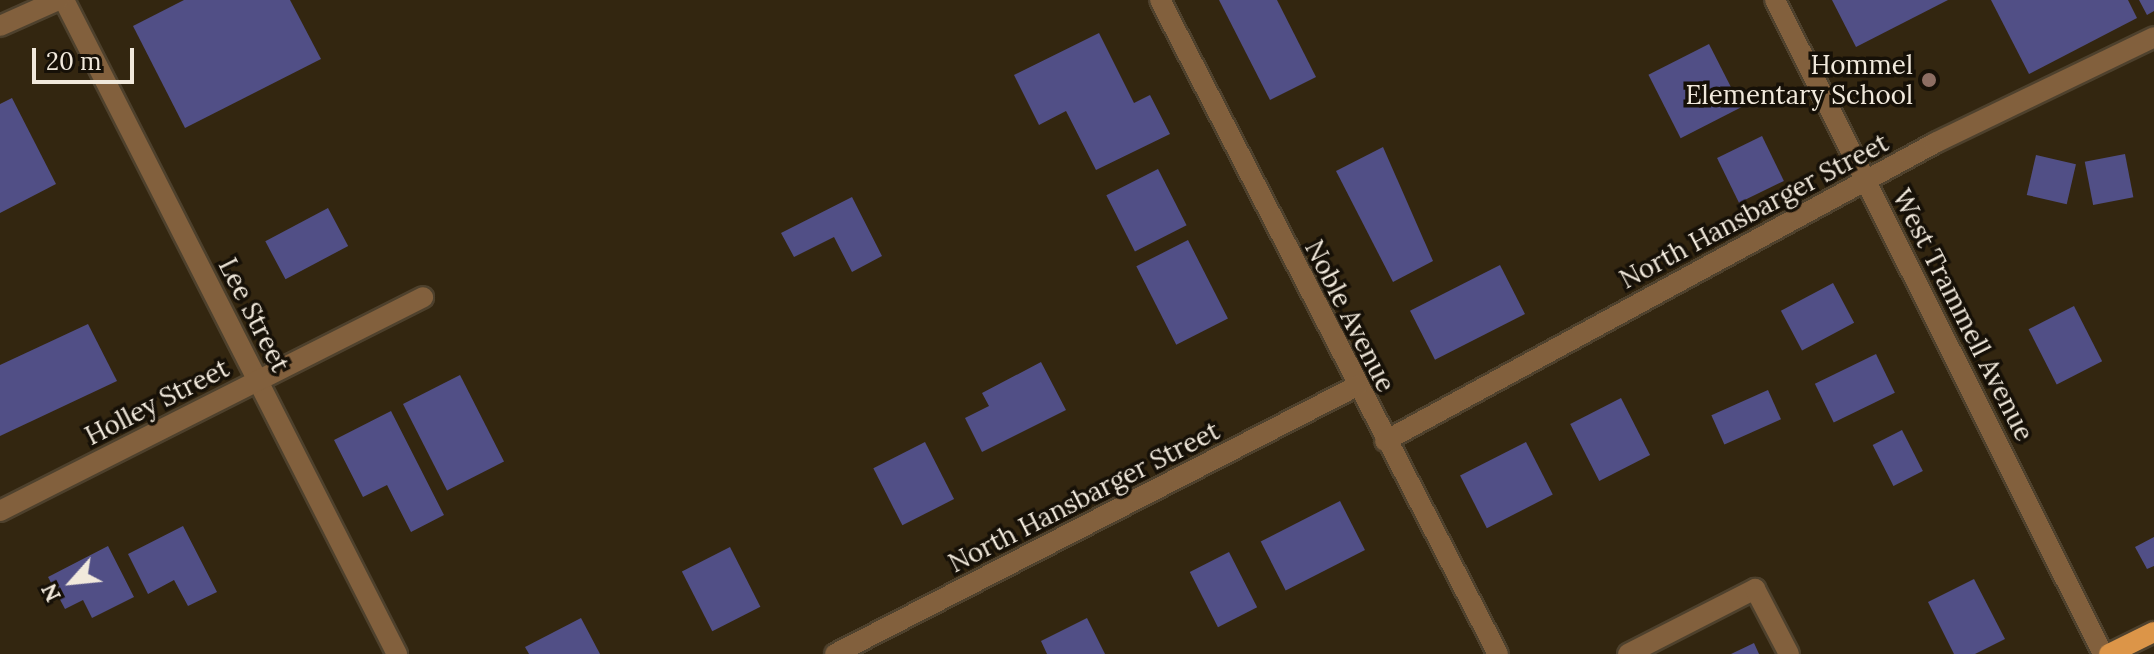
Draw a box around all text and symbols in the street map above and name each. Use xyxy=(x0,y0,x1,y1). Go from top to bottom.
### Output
scale bar xyxy=(36,32,138,82)
text: 20 m xyxy=(46,46,102,77)
place label: Hommel Elementary School xyxy=(1685,49,1913,110)
marker: Hommel Elementary School xyxy=(1920,71,1938,89)
street label: North Hansbarger Street xyxy=(1614,127,1894,295)
street label: West Trammell Avenue xyxy=(1886,184,2040,446)
street label: Noble Avenue xyxy=(1298,235,1402,397)
street label: Lee Street xyxy=(212,253,296,377)
street label: Holley Street xyxy=(80,352,234,452)
street label: North Hansbarger Street xyxy=(943,415,1225,579)
north arrow xyxy=(32,542,112,622)
text: N xyxy=(34,579,67,607)

